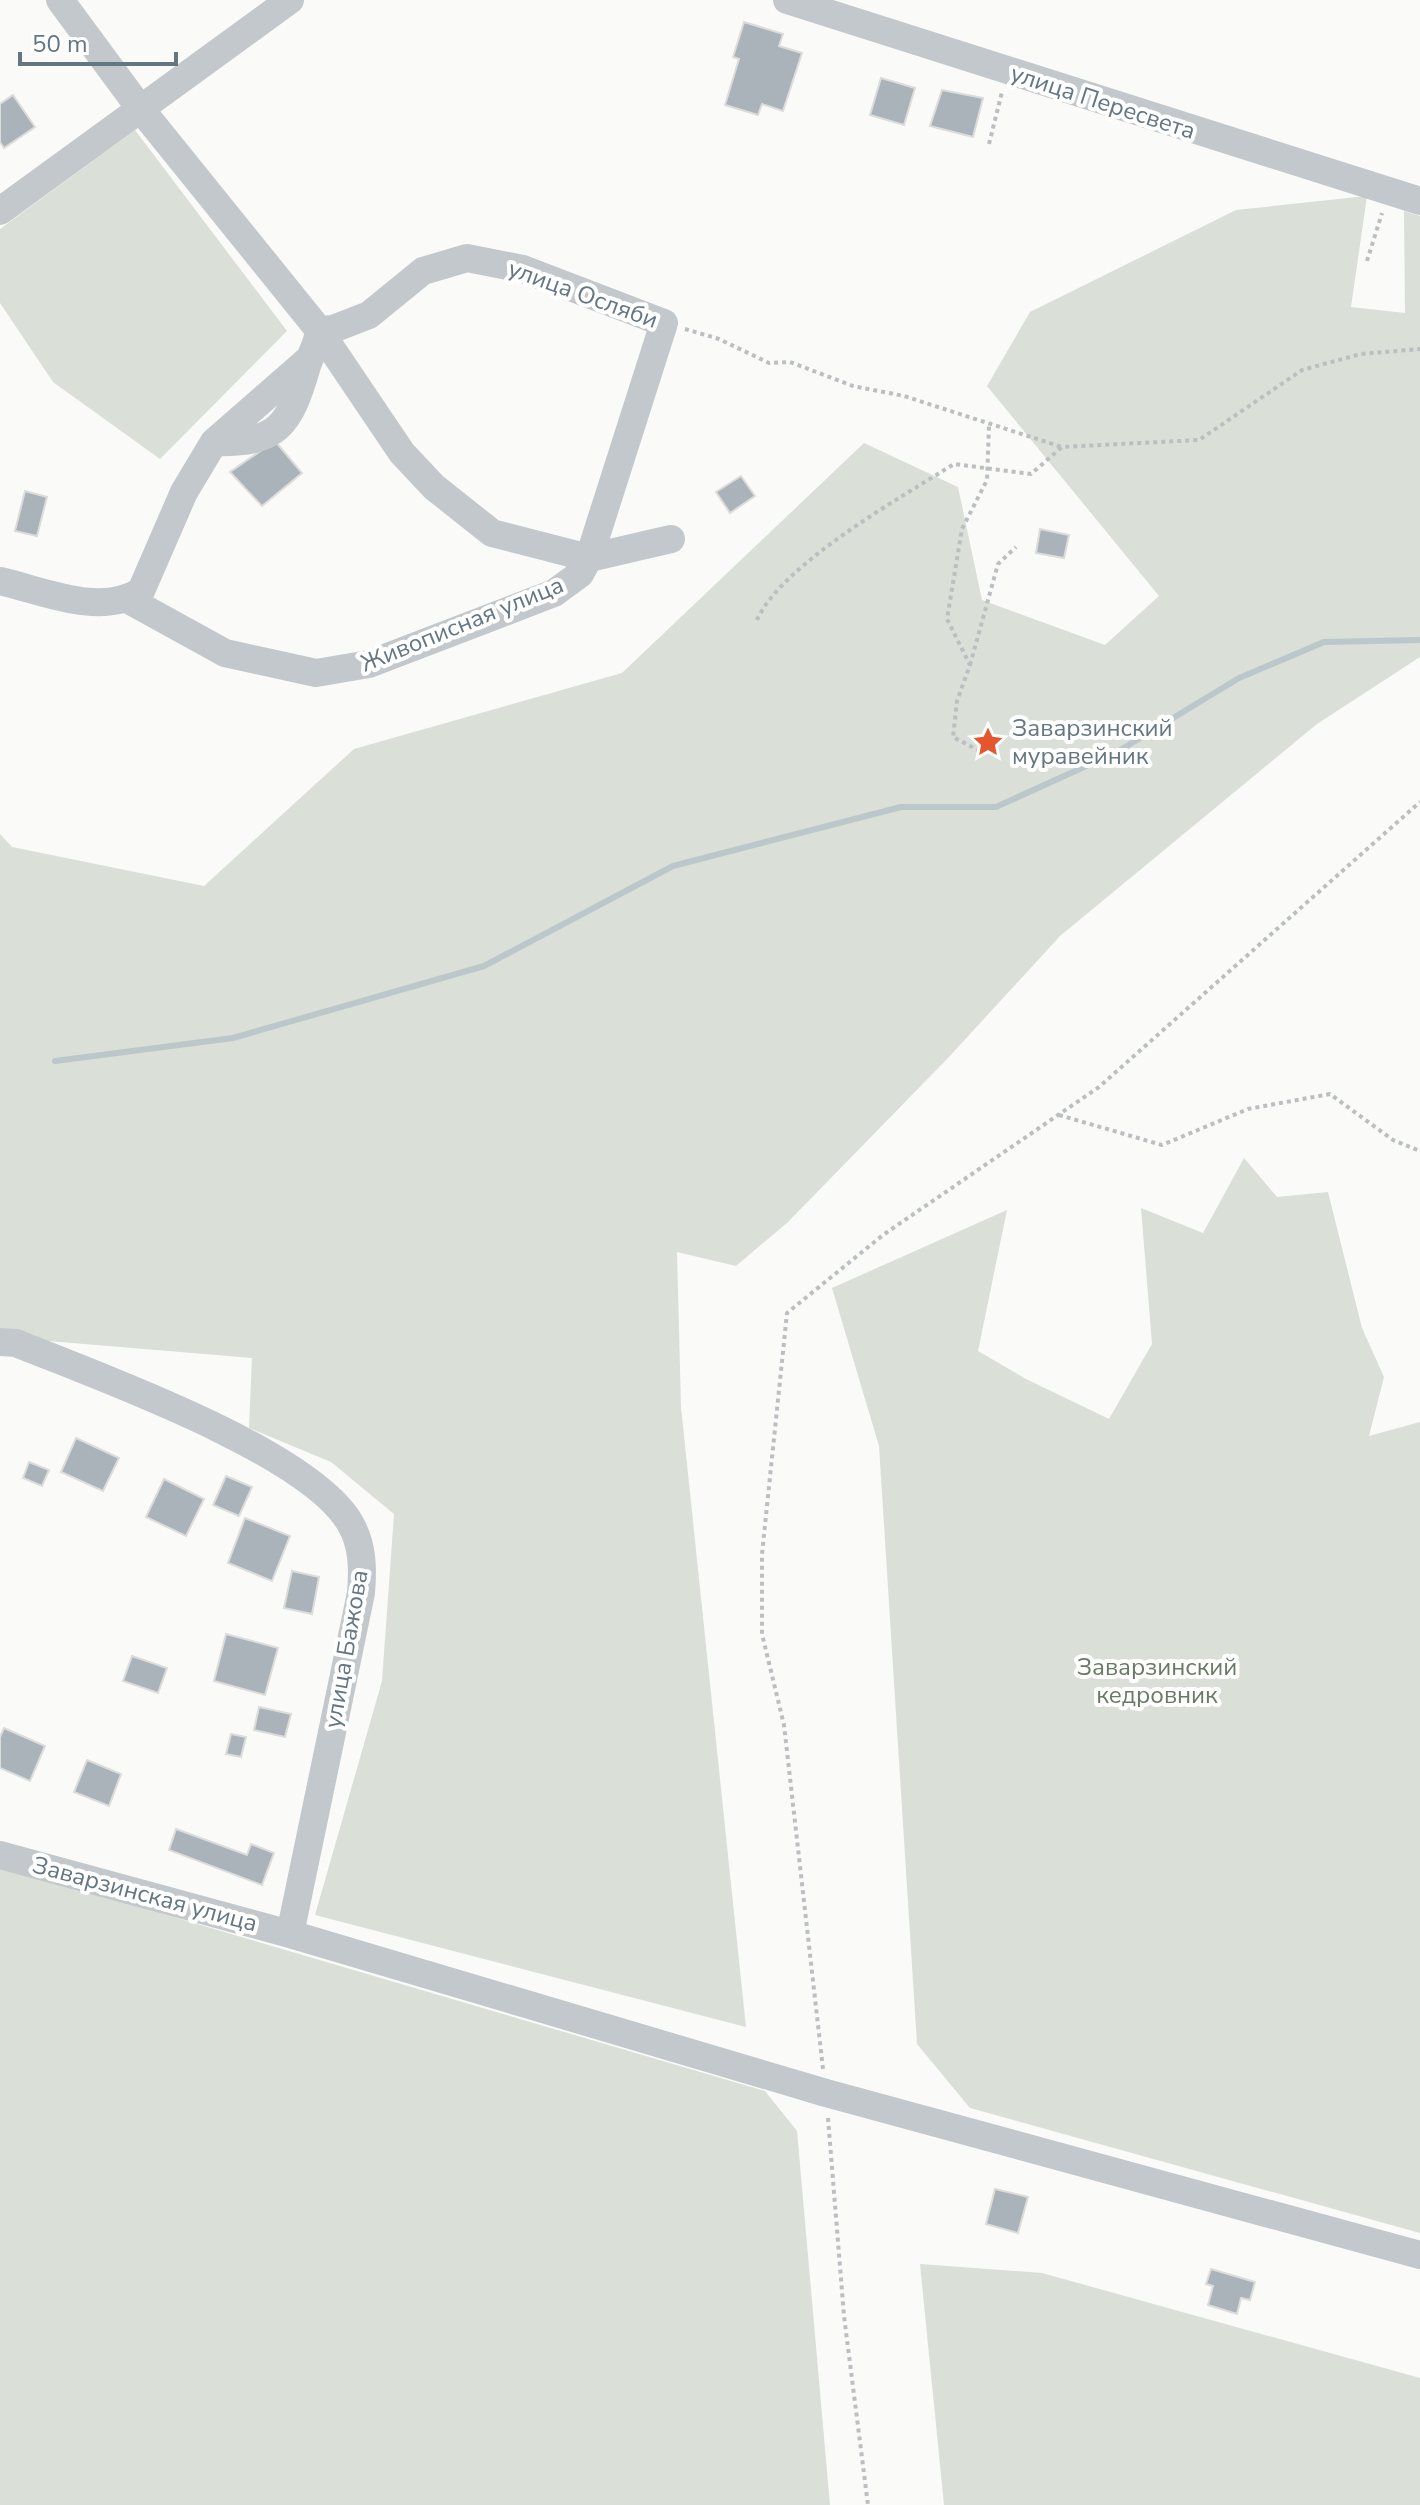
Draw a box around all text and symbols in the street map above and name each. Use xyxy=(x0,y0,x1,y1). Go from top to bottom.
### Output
scale bar xyxy=(20,16,176,66)
text: 50 m xyxy=(32,28,88,60)
street label: улица Пересвета xyxy=(1006,57,1200,147)
street label: улица Осляби xyxy=(504,252,662,336)
street label: Живописная улица xyxy=(356,569,568,679)
place label: Заварзинский муравейник xyxy=(1012,712,1173,772)
place icon: Заварзинский муравейник xyxy=(971,725,1005,759)
street label: улица Бажова xyxy=(316,1567,376,1731)
park label: Заварзинский кедровник xyxy=(1077,1651,1237,1711)
street label: Заварзинская улица xyxy=(29,1849,261,1939)

